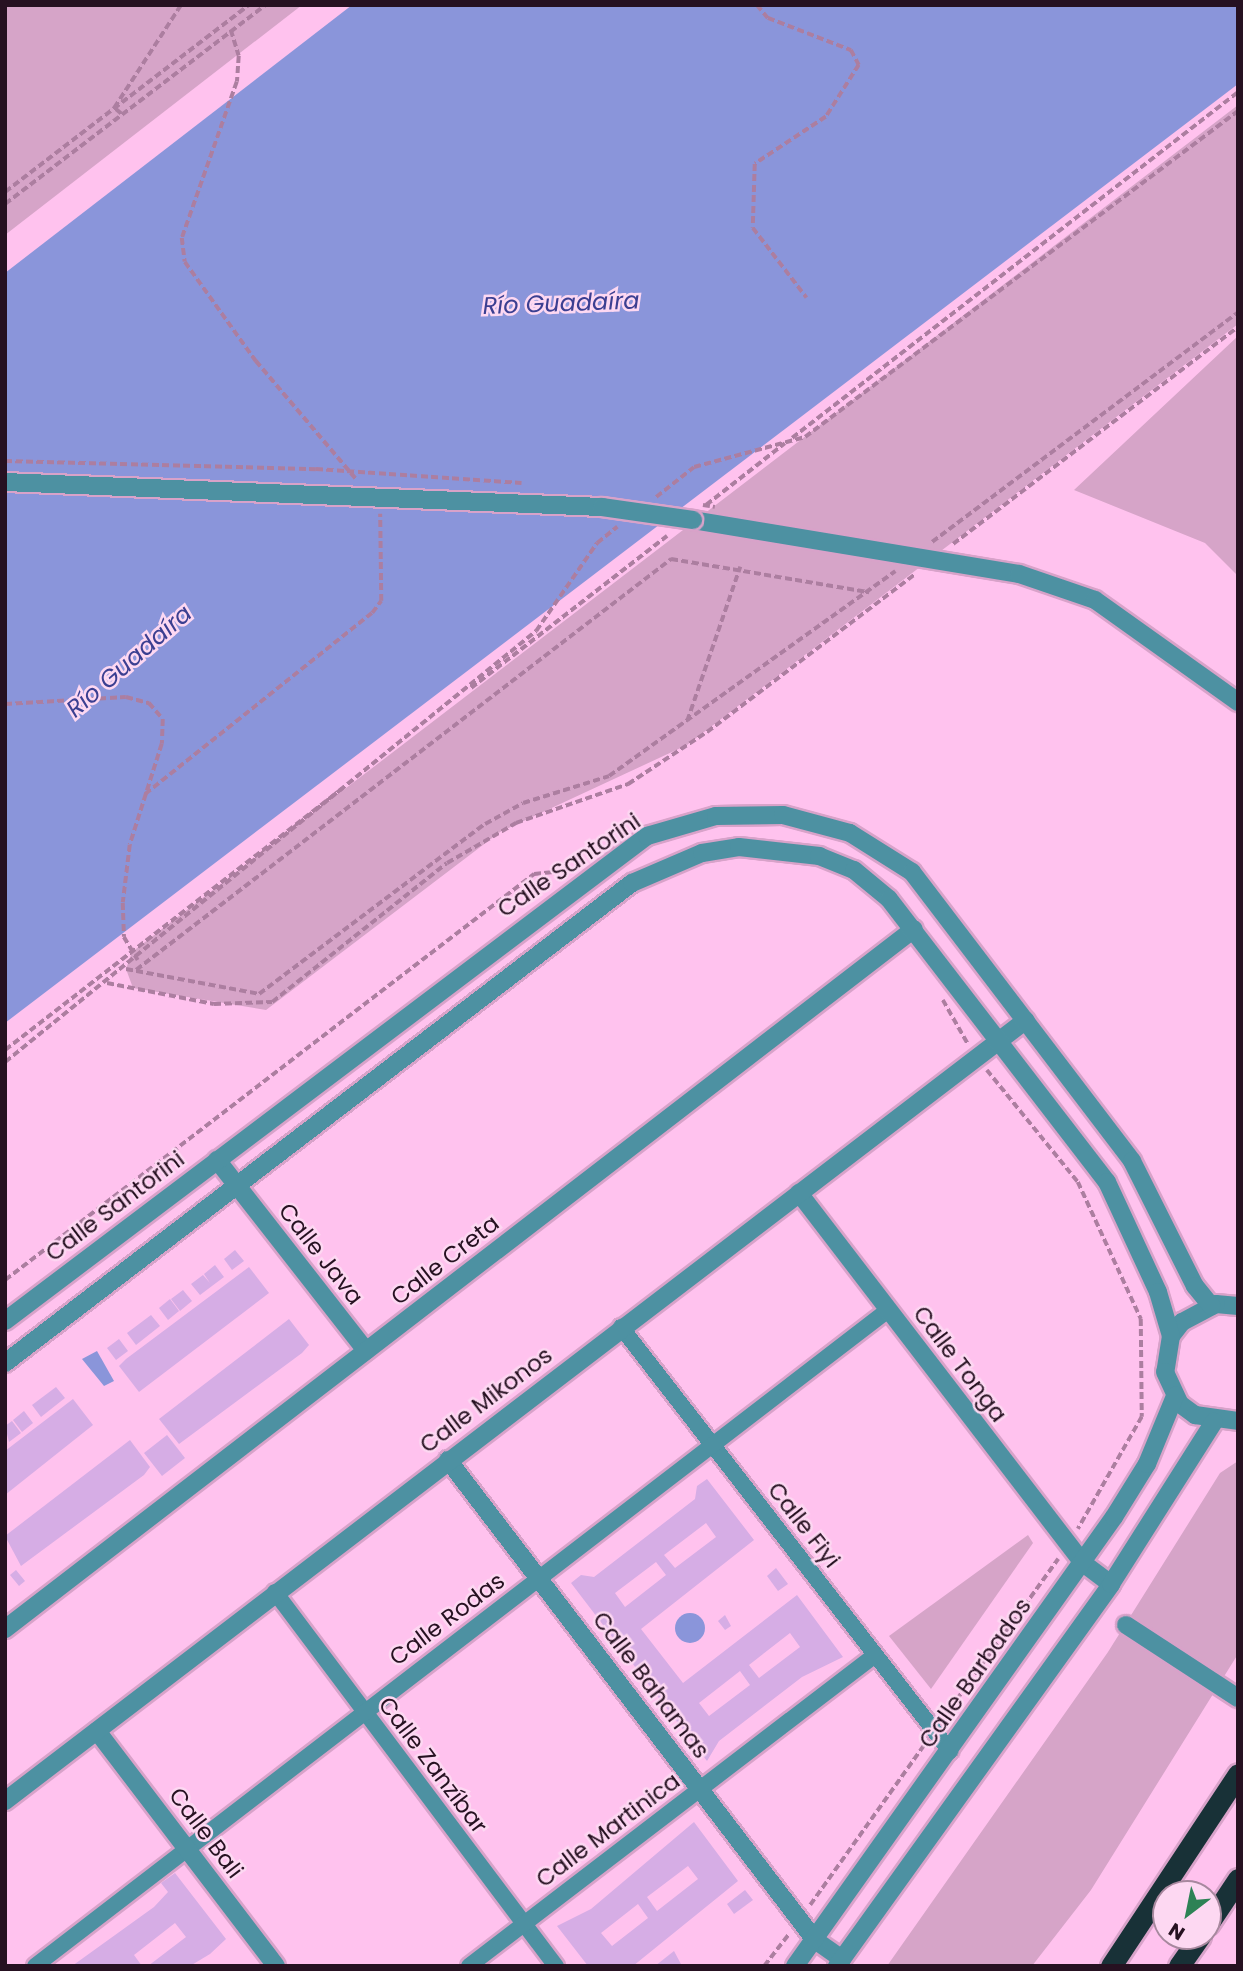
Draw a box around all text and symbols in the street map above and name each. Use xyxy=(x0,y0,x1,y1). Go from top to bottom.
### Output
water label: Río Guadaíra xyxy=(482,286,640,320)
water label: Río Guadaíra xyxy=(60,599,198,723)
street label: Calle Santorini xyxy=(492,807,646,923)
street label: Calle Santorini xyxy=(40,1145,190,1267)
street label: Calle Java xyxy=(273,1198,369,1310)
street label: Calle Creta xyxy=(385,1209,505,1311)
street label: Calle Tonga xyxy=(907,1301,1013,1427)
street label: Calle Mikonos xyxy=(414,1341,558,1459)
street label: Calle Fiyi xyxy=(762,1477,846,1573)
street label: Calle Rodas xyxy=(384,1567,510,1671)
street label: Calle Barbados xyxy=(913,1593,1037,1753)
street label: Calle Bahamas xyxy=(587,1606,715,1764)
street label: Calle Zanzíbar xyxy=(373,1691,493,1839)
street label: Calle Martinica xyxy=(531,1767,685,1893)
street label: Calle Bali xyxy=(163,1782,249,1884)
north arrow xyxy=(1152,1880,1222,1950)
text: N xyxy=(1163,1916,1190,1947)

